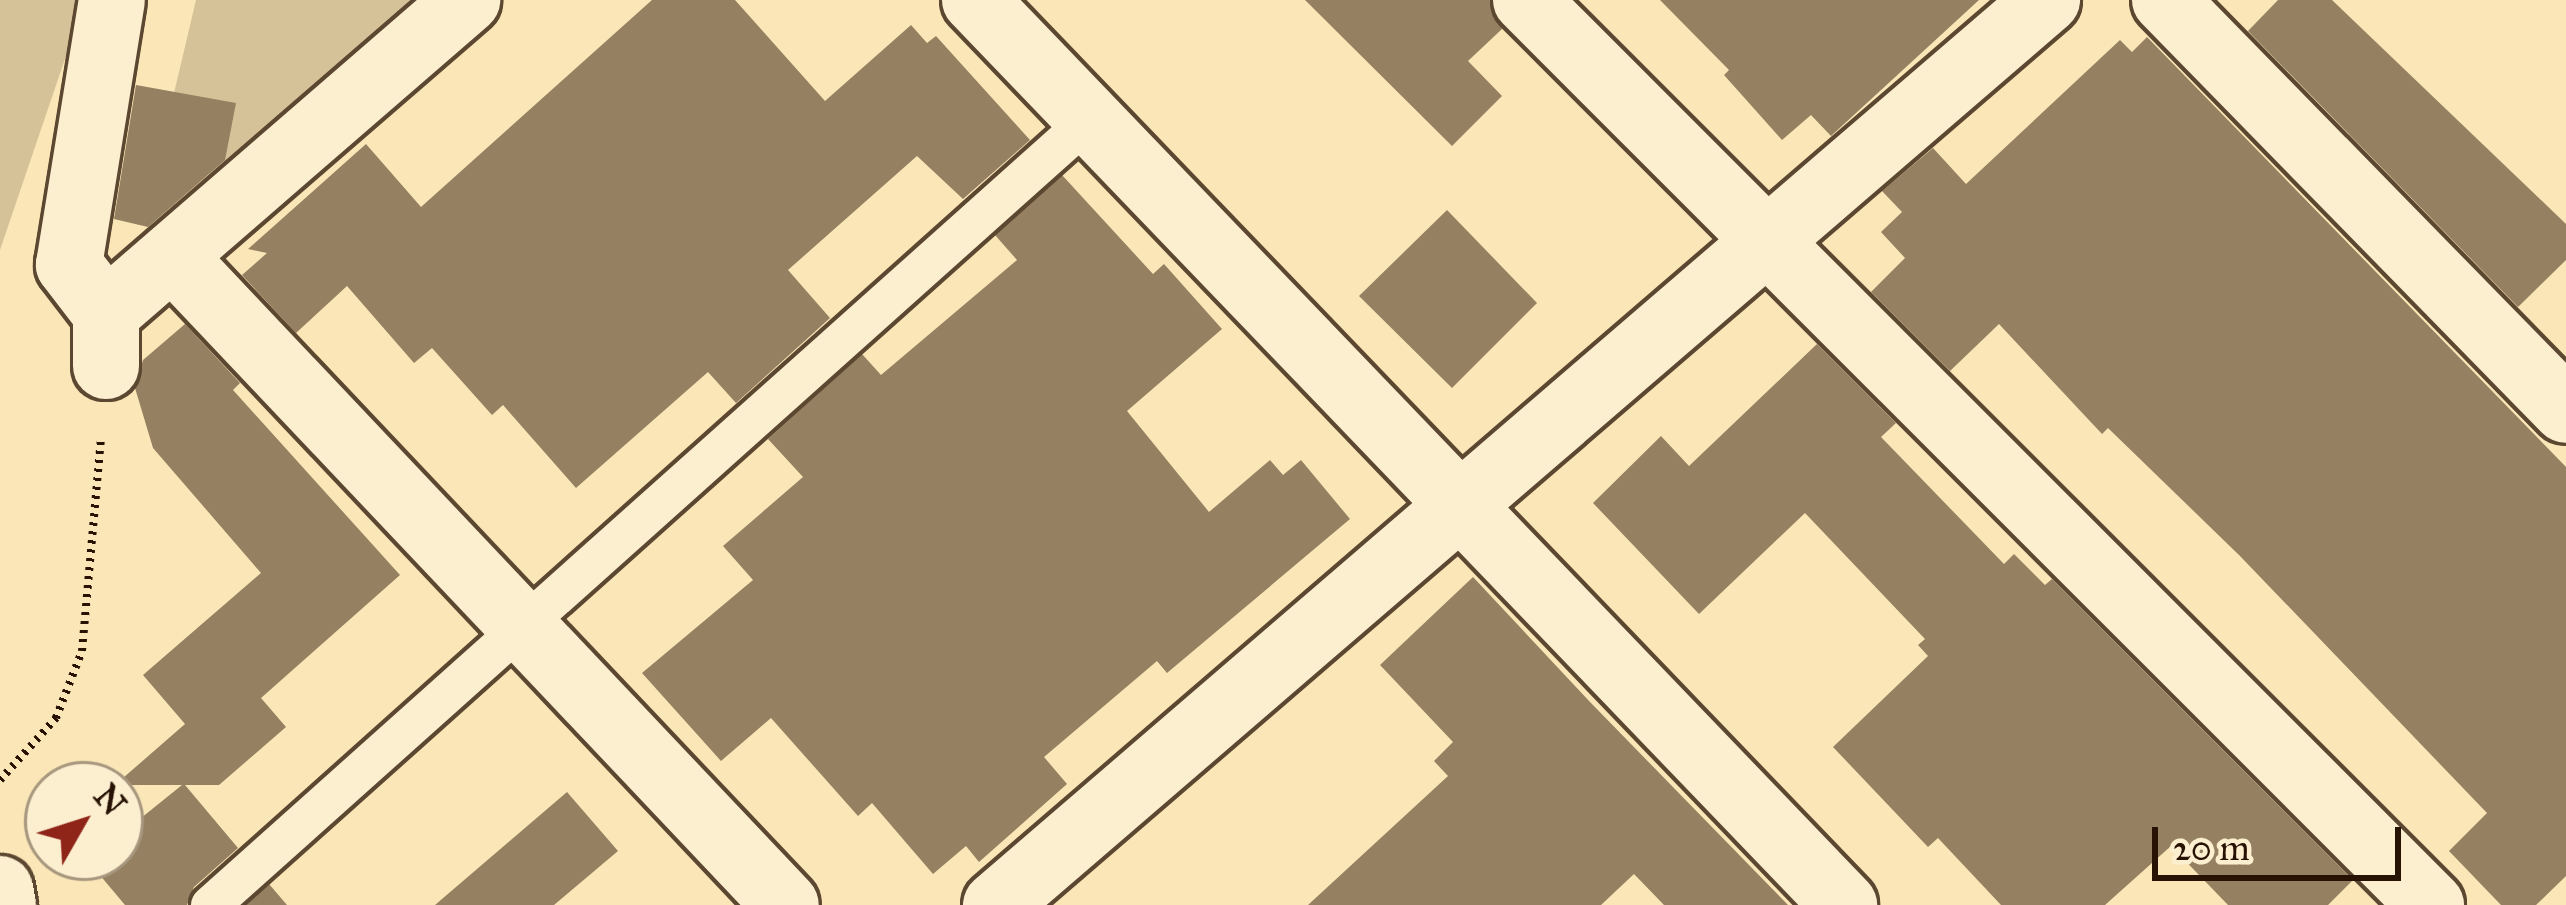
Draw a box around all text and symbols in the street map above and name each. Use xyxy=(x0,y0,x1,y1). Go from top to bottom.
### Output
north arrow xyxy=(24,761,144,881)
text: N xyxy=(85,777,134,824)
scale bar xyxy=(2158,803,2407,877)
text: 20 m xyxy=(2173,826,2250,870)

